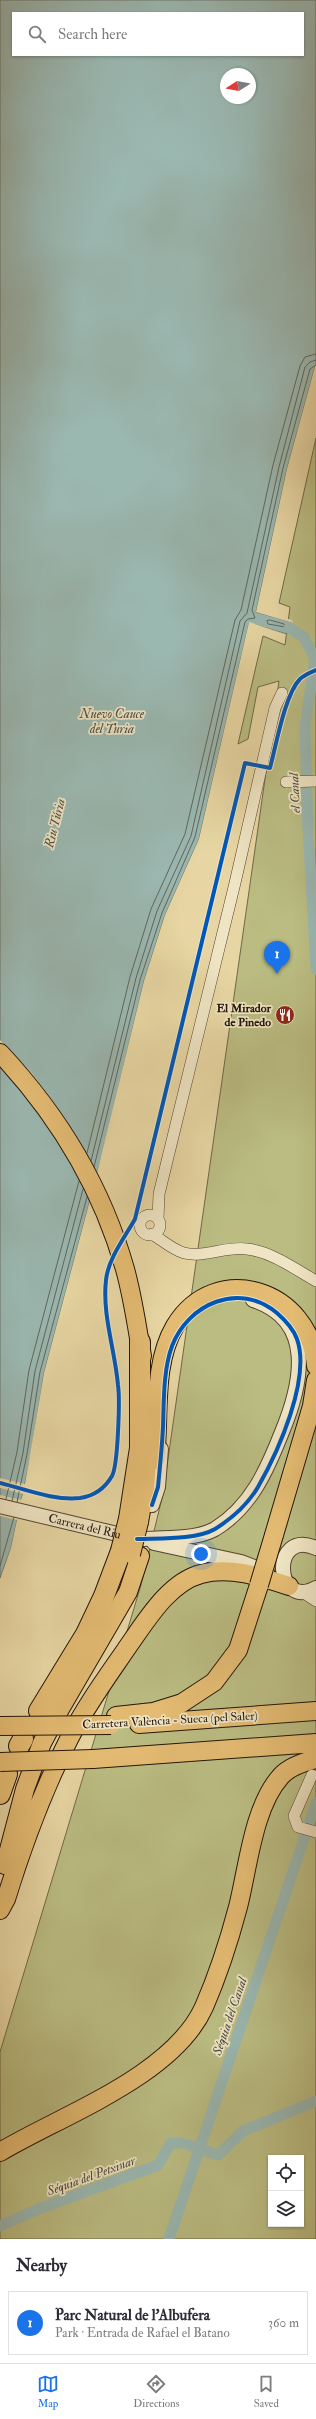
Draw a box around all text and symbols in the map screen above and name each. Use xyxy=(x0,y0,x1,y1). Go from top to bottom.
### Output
search box xyxy=(12,12,304,56)
icon: search xyxy=(26,23,48,45)
text: Search here xyxy=(58,25,127,44)
north arrow xyxy=(220,68,256,104)
water label: Nuevo Cauce del Turia xyxy=(79,706,145,737)
water label: el Canal xyxy=(286,772,304,813)
water label: Riu Túria xyxy=(41,797,69,850)
pin: 1 xyxy=(264,941,290,974)
place label: El Mirador de Pinedo xyxy=(216,1001,272,1030)
restaurant icon: El Mirador de Pinedo xyxy=(274,1004,296,1026)
street label: Carrera del Riu xyxy=(47,1511,122,1543)
your location xyxy=(191,1544,211,1564)
street label: Carretera València - Sueca (pel Saler) xyxy=(82,1708,258,1733)
water label: Séquia del Canal xyxy=(209,1975,251,2058)
water label: Séquia del Petxinar xyxy=(44,2152,139,2200)
map controls xyxy=(268,2155,304,2227)
button: locate xyxy=(268,2155,304,2191)
button: layers xyxy=(268,2191,304,2227)
text: Nearby xyxy=(16,2255,67,2276)
text: Parc Natural de l'Albufera xyxy=(55,2306,210,2325)
text: 1 xyxy=(28,2315,32,2331)
text: 360 m xyxy=(268,2315,299,2331)
text: Park · Entrada de Rafael el Batano xyxy=(55,2325,230,2341)
tab: Map xyxy=(37,2373,59,2410)
tab: Directions xyxy=(133,2373,180,2410)
tab: Saved xyxy=(254,2373,279,2410)

